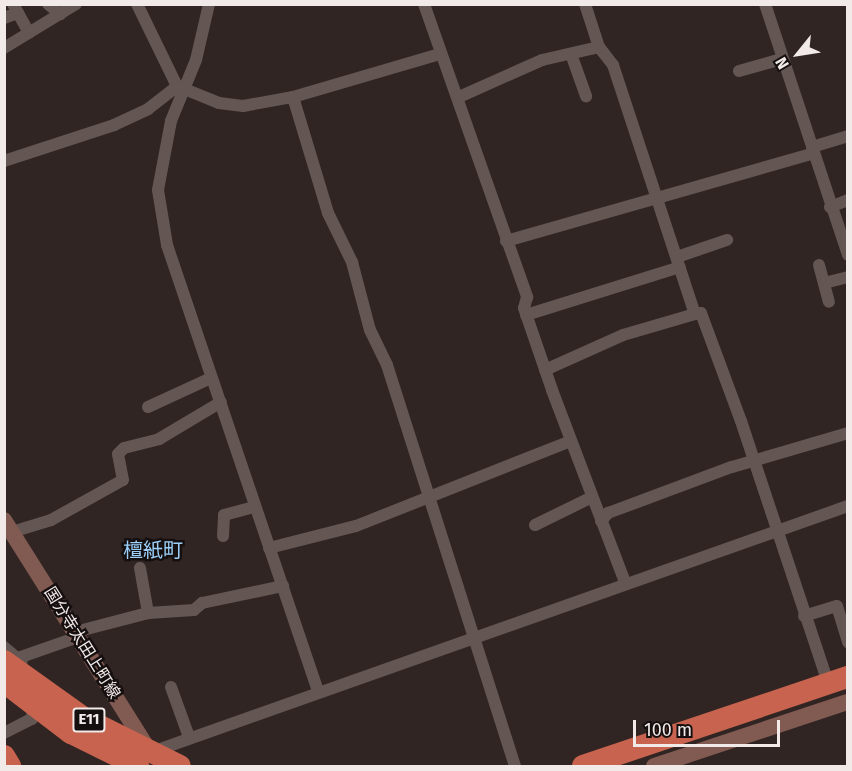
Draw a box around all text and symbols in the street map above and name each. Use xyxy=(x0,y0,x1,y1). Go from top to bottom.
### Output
north arrow xyxy=(768,24,828,84)
text: N xyxy=(771,54,793,73)
district label: 檀紙町 xyxy=(123,538,183,562)
street label: 国分寺太田上町線 xyxy=(40,584,124,702)
road number: E11 xyxy=(71,708,107,732)
scale bar xyxy=(636,708,783,746)
text: 100 m xyxy=(644,719,692,741)

